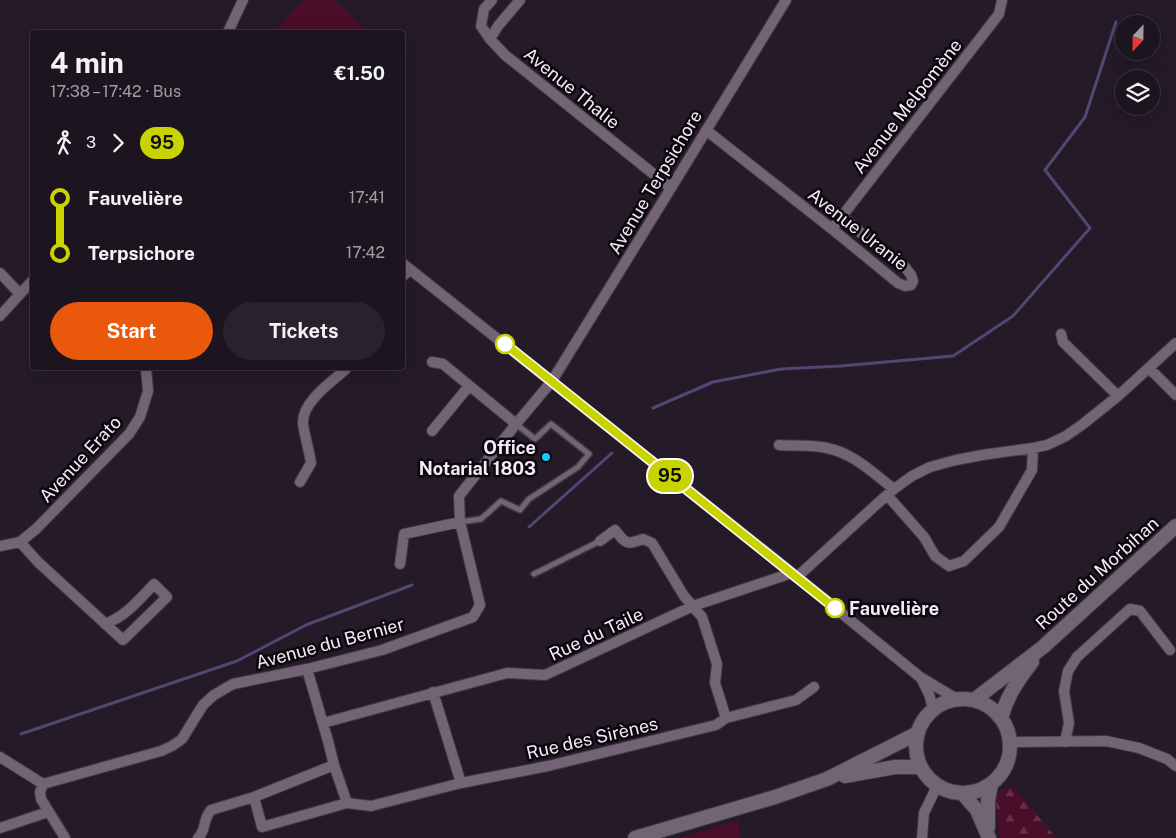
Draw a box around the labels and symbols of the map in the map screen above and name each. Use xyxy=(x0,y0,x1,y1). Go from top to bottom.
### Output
north arrow xyxy=(1115,15,1160,60)
street label: Avenue Melpomène xyxy=(848,35,966,177)
street label: Avenue Thalie xyxy=(520,43,624,133)
street label: Avenue Terpsichore xyxy=(604,106,706,258)
street label: Avenue Uranie xyxy=(804,184,912,274)
unlabelled marker xyxy=(495,334,515,354)
street label: Avenue Erato xyxy=(35,412,125,506)
place label: Office Notarial 1803 xyxy=(419,437,536,479)
marker: Office Notarial 1803 xyxy=(540,451,552,463)
line badge: 95 xyxy=(648,460,692,492)
street label: Route du Morbihan xyxy=(1031,512,1163,634)
marker: Fauvelière xyxy=(825,598,845,618)
place label: Fauvelière xyxy=(849,598,939,619)
street label: Rue du Taile xyxy=(546,603,646,665)
street label: Avenue du Bernier xyxy=(253,613,407,673)
street label: Rue des Sirènes xyxy=(524,713,660,763)

